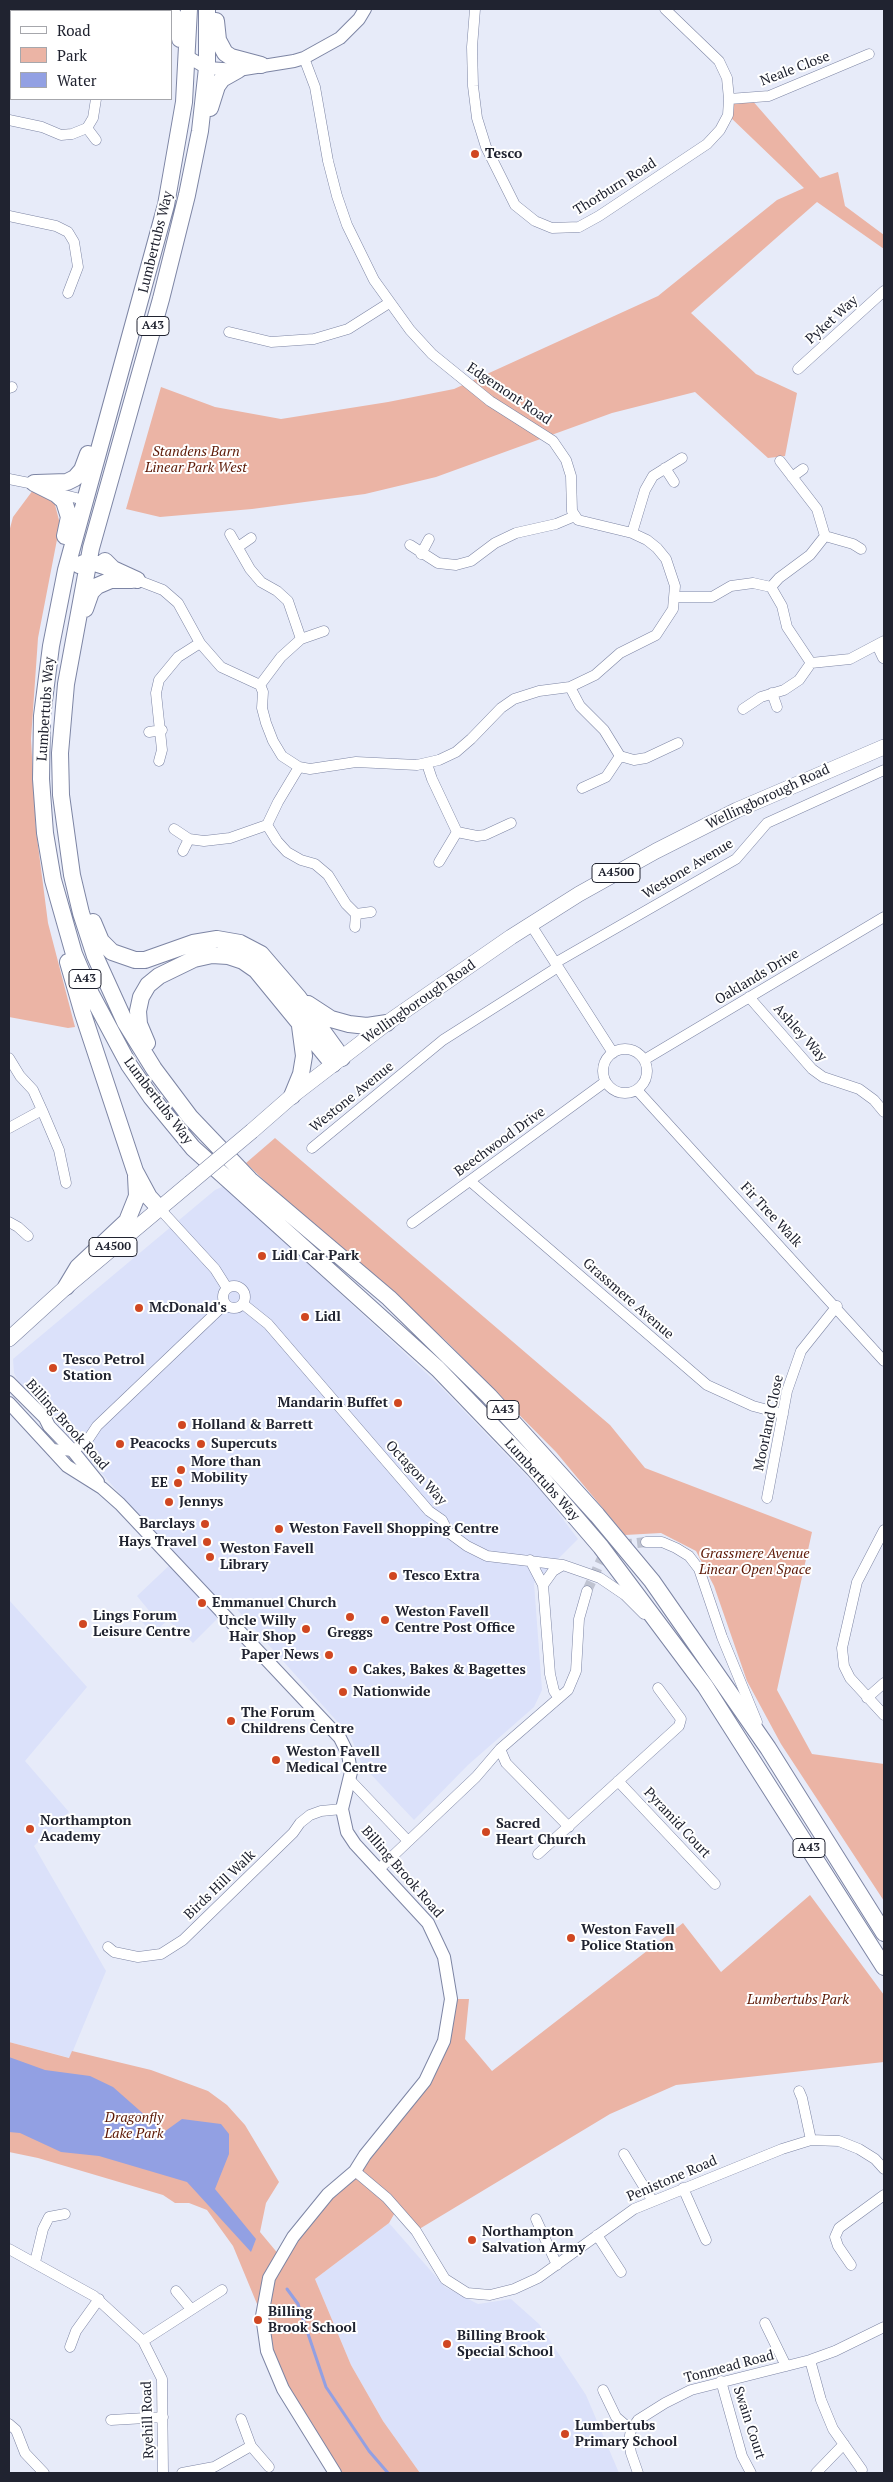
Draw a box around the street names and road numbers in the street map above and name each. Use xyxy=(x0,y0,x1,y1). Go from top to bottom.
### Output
street label: Neale Close xyxy=(758,48,832,90)
street label: Thorburn Road xyxy=(571,155,659,219)
street label: Lumbertubs Way xyxy=(135,189,177,295)
street label: Pyket Way xyxy=(802,292,862,348)
road number: A43 xyxy=(137,316,169,336)
street label: Edgemont Road xyxy=(464,360,554,428)
street label: Lumbertubs Way xyxy=(34,656,58,762)
street label: Wellingborough Road xyxy=(704,761,832,833)
street label: Westone Avenue xyxy=(640,835,736,903)
road number: A4500 xyxy=(592,864,640,882)
street label: Oaklands Drive xyxy=(712,945,802,1009)
street label: Wellingborough Road xyxy=(359,957,479,1047)
road number: A43 xyxy=(69,970,101,989)
street label: Ashley Way xyxy=(770,1001,830,1065)
street label: Lumbertubs Way xyxy=(120,1054,196,1148)
street label: Westone Avenue xyxy=(307,1058,397,1136)
street label: Beechwood Drive xyxy=(452,1104,548,1180)
street label: Fir Tree Walk xyxy=(737,1179,805,1251)
road number: A4500 xyxy=(89,1238,137,1256)
street label: Grassmere Avenue xyxy=(579,1255,677,1343)
street label: Moorland Close xyxy=(751,1373,787,1473)
street label: Billing Brook Road xyxy=(22,1376,112,1474)
road number: A43 xyxy=(487,1400,519,1420)
street label: Lumbertubs Way xyxy=(501,1436,583,1524)
street label: Octagon Way xyxy=(382,1437,450,1509)
street label: Pyramid Court xyxy=(640,1784,714,1862)
street label: Billing Brook Road xyxy=(358,1823,446,1921)
road number: A43 xyxy=(793,1839,825,1858)
street label: Birds Hill Walk xyxy=(181,1847,259,1923)
street label: Penistone Road xyxy=(624,2152,720,2206)
street label: Tonmead Road xyxy=(682,2347,776,2387)
street label: Ryehill Road xyxy=(138,2381,158,2459)
street label: Swain Court xyxy=(729,2384,769,2462)

